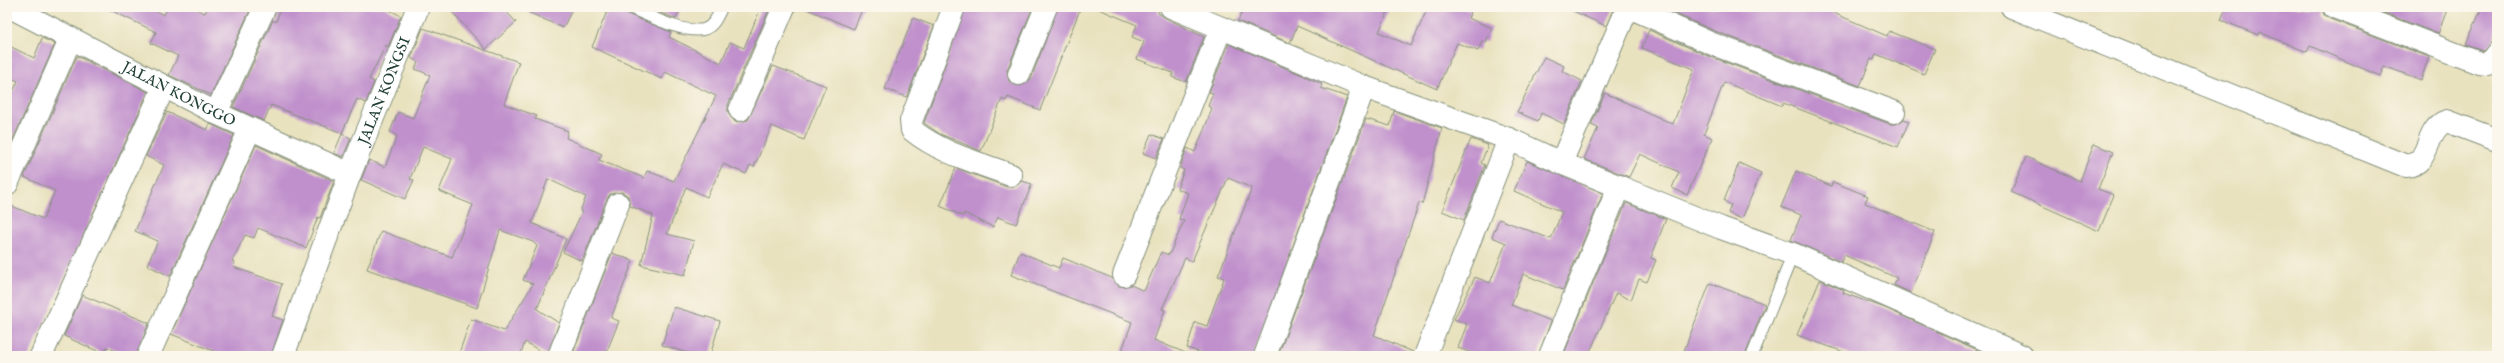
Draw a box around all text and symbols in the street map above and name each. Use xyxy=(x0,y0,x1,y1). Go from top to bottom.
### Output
street label: JALAN KONGSI xyxy=(353,34,415,149)
street label: JALAN KONGGO xyxy=(117,56,239,131)

